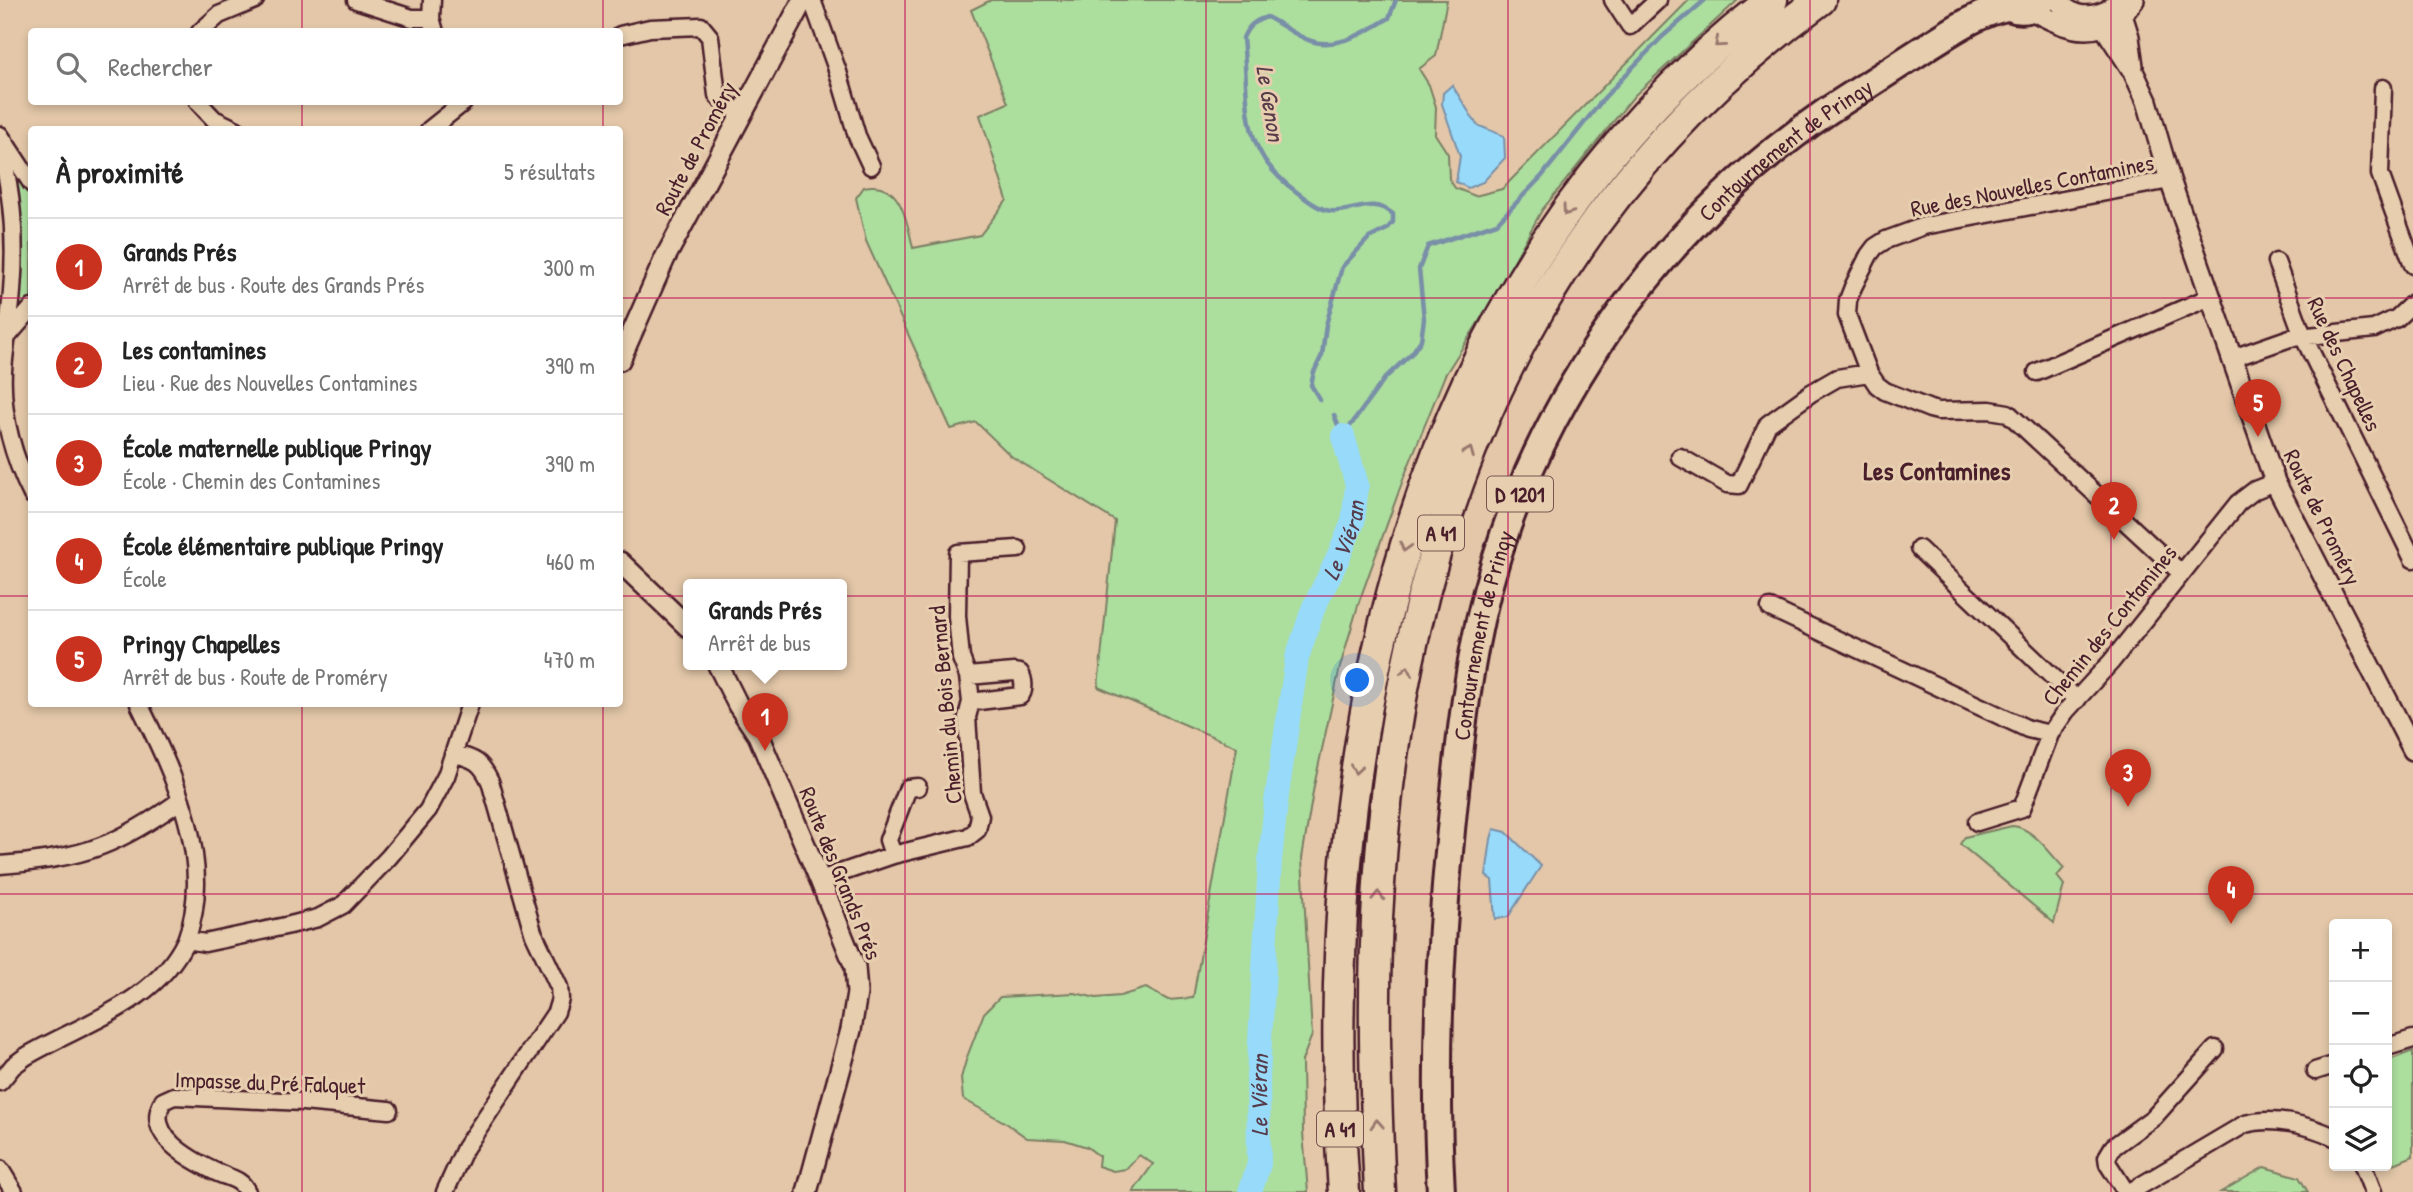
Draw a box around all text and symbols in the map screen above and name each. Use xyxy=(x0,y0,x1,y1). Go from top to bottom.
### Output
search box xyxy=(28,28,623,105)
one-way arrow xyxy=(1714,35,1727,47)
icon: search xyxy=(52,48,90,86)
text: Rechercher xyxy=(108,49,213,84)
water label: Le Genon xyxy=(1249,63,1293,145)
street label: Contournement de Pringy xyxy=(1691,71,1878,228)
street label: Route de Proméry xyxy=(647,75,743,220)
street label: Rue des Nouvelles Contamines xyxy=(1908,146,2156,224)
text: À proximité xyxy=(56,152,184,192)
text: 5 résultats xyxy=(504,156,595,187)
one-way arrow xyxy=(1563,203,1575,216)
text: Grands Prés xyxy=(123,234,236,269)
text: 1 xyxy=(75,252,83,283)
text: 300 m xyxy=(543,252,595,283)
text: Arrêt de bus · Route des Grands Prés xyxy=(123,269,424,300)
street label: Rue des Chapelles xyxy=(2300,292,2390,436)
text: Les contamines xyxy=(123,332,266,367)
text: 2 xyxy=(74,350,84,381)
text: 390 m xyxy=(545,350,595,381)
text: Lieu · Rue des Nouvelles Contamines xyxy=(123,367,417,398)
pin: 5 xyxy=(2235,379,2281,437)
text: École maternelle publique Pringy xyxy=(123,430,432,465)
street label: Route de Proméry xyxy=(2277,444,2369,590)
one-way arrow xyxy=(1461,447,1475,460)
text: 3 xyxy=(74,448,84,479)
text: 390 m xyxy=(545,448,595,479)
district label: Les Contamines xyxy=(1863,453,2011,488)
text: École · Chemin des Contamines xyxy=(123,465,380,496)
road number: D 1201 xyxy=(1487,476,1553,512)
pin: 2 xyxy=(2091,482,2137,540)
water label: Le Viéran xyxy=(1314,497,1371,585)
road number: A 41 xyxy=(1418,516,1464,550)
street label: Contournement de Pringy xyxy=(1445,526,1520,742)
text: École élémentaire publique Pringy xyxy=(123,528,443,563)
street label: Chemin des Contamines xyxy=(2034,538,2184,712)
one-way arrow xyxy=(1398,541,1413,553)
text: 4 xyxy=(75,546,83,577)
text: 460 m xyxy=(546,546,595,577)
text: École xyxy=(123,563,167,594)
popup xyxy=(683,579,847,670)
text: Grands Prés xyxy=(708,592,822,627)
street label: Chemin du Bois Bernard xyxy=(921,605,969,805)
text: Pringy Chapelles xyxy=(123,626,280,661)
text: Arrêt de bus xyxy=(708,627,811,658)
text: 5 xyxy=(74,644,84,675)
text: 470 m xyxy=(544,644,595,675)
text: Arrêt de bus · Route de Proméry xyxy=(123,661,388,692)
your location xyxy=(1340,663,1374,697)
one-way arrow xyxy=(1398,665,1413,677)
pin: 1 xyxy=(742,693,788,751)
pin: 3 xyxy=(2105,749,2151,807)
one-way arrow xyxy=(1349,763,1364,775)
street label: Route des Grands Prés xyxy=(792,782,890,964)
pin: 4 xyxy=(2208,866,2254,924)
one-way arrow xyxy=(1371,891,1386,902)
map controls xyxy=(2329,919,2392,1171)
button: + xyxy=(2329,919,2392,982)
button: − xyxy=(2329,982,2392,1045)
button: locate xyxy=(2329,1045,2392,1108)
water label: Le Viéran xyxy=(1242,1051,1275,1137)
street label: Impasse du Pré Falquet xyxy=(174,1063,367,1101)
button: layers xyxy=(2329,1108,2392,1171)
road number: A 41 xyxy=(1317,1112,1363,1146)
one-way arrow xyxy=(1369,1118,1384,1129)

